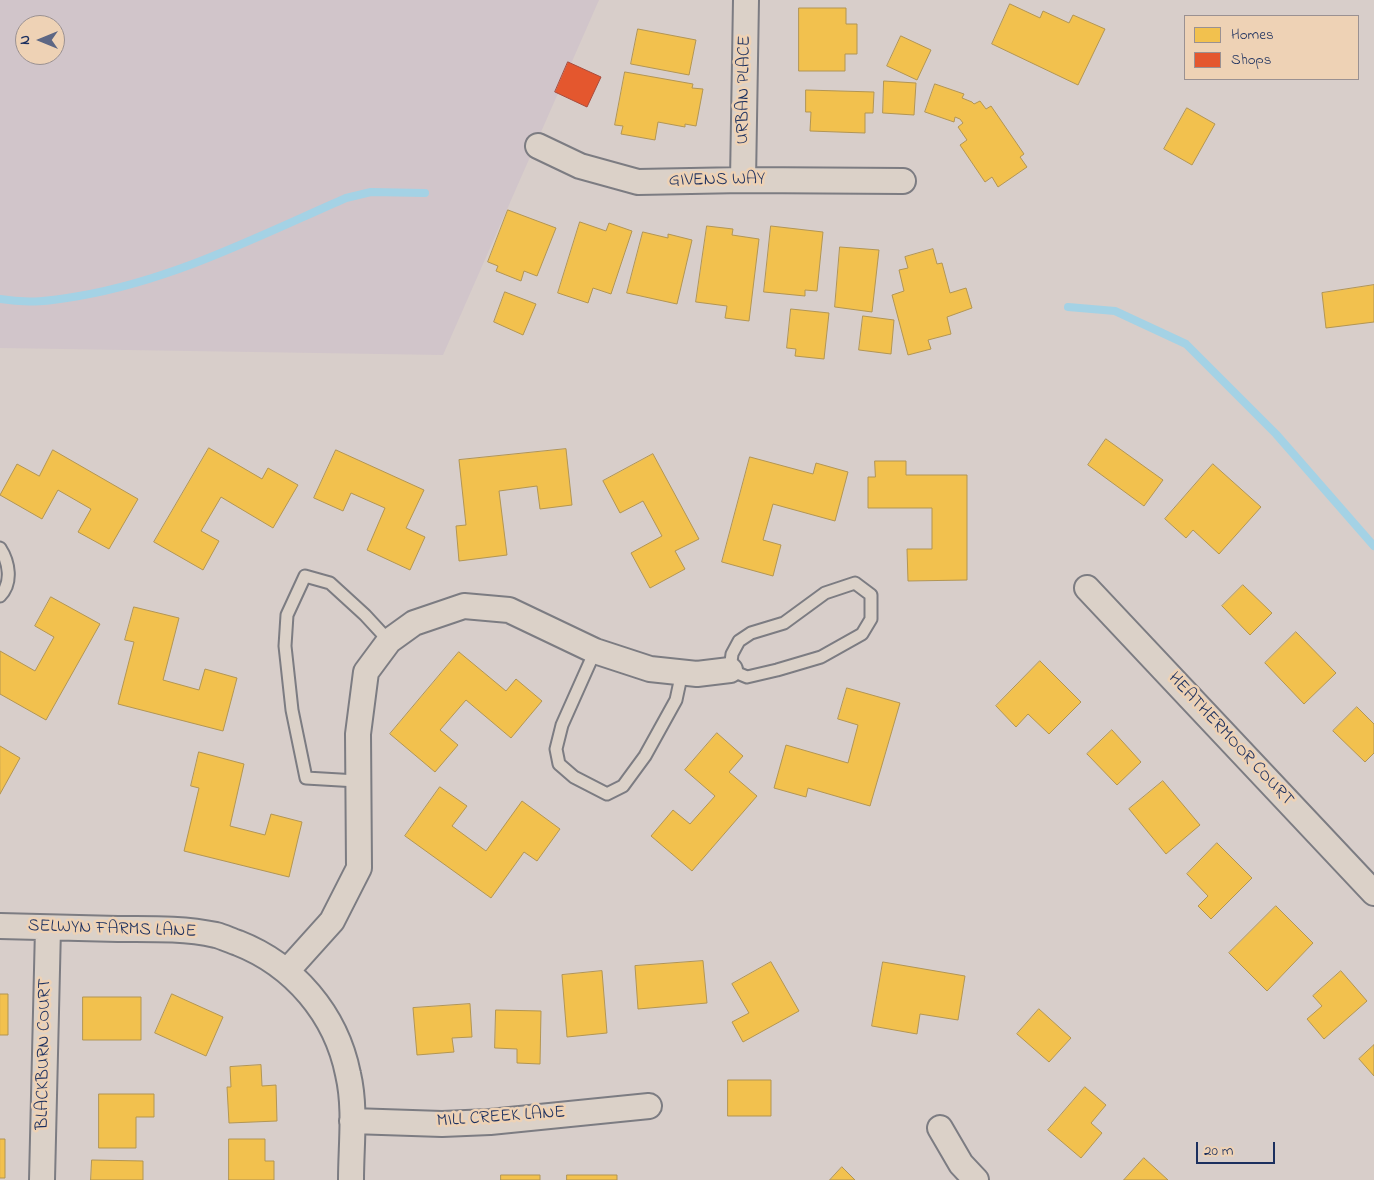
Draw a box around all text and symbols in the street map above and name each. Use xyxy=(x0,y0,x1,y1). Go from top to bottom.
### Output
north arrow xyxy=(15,15,65,65)
legend xyxy=(1184,15,1359,80)
text: Homes xyxy=(1231,24,1274,46)
text: N xyxy=(15,35,36,45)
street label: URBAN PLACE xyxy=(733,35,757,145)
text: Shops xyxy=(1231,49,1271,71)
street label: GIVENS WAY xyxy=(669,169,765,193)
street label: HEATHERMOOR COURT xyxy=(1162,669,1298,811)
street label: SELWYN FARMS LANE xyxy=(27,916,197,944)
street label: BLACKBURN COURT xyxy=(33,978,57,1130)
street label: MILL CREEK LANE xyxy=(436,1103,566,1133)
scale bar xyxy=(1199,1132,1278,1164)
text: 20 m xyxy=(1204,1140,1233,1162)

